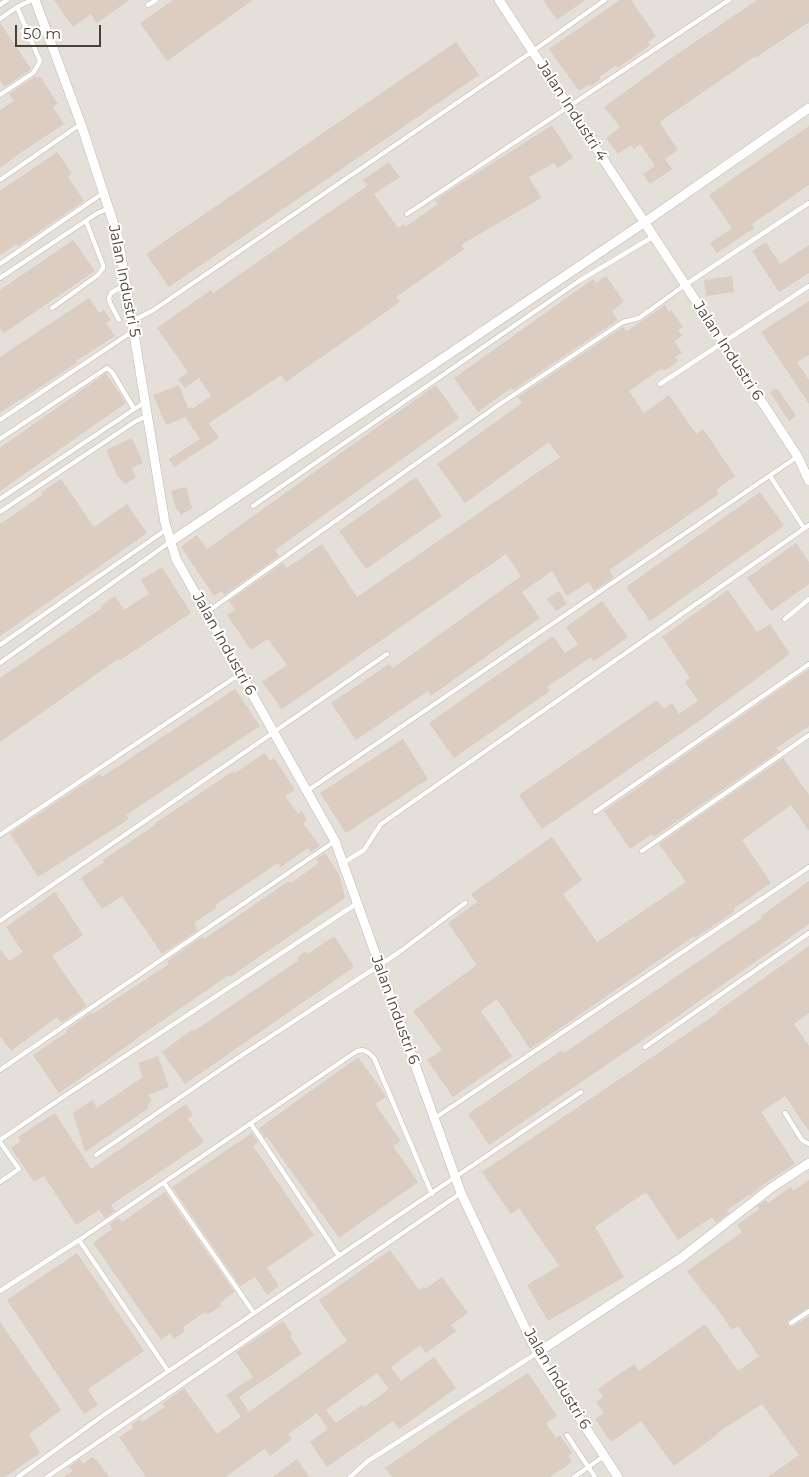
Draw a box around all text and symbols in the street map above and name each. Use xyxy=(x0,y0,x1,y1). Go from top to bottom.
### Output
scale bar xyxy=(18,15,104,47)
text: 50 m xyxy=(23,24,61,43)
street label: Jalan Industri 4 xyxy=(533,58,611,164)
street label: Jalan Industri 5 xyxy=(104,223,144,339)
street label: Jalan Industri 6 xyxy=(689,298,767,404)
street label: Jalan Industri 6 xyxy=(188,589,260,699)
street label: Jalan Industri 6 xyxy=(367,953,423,1067)
street label: Jalan Industri 6 xyxy=(520,1325,594,1433)

